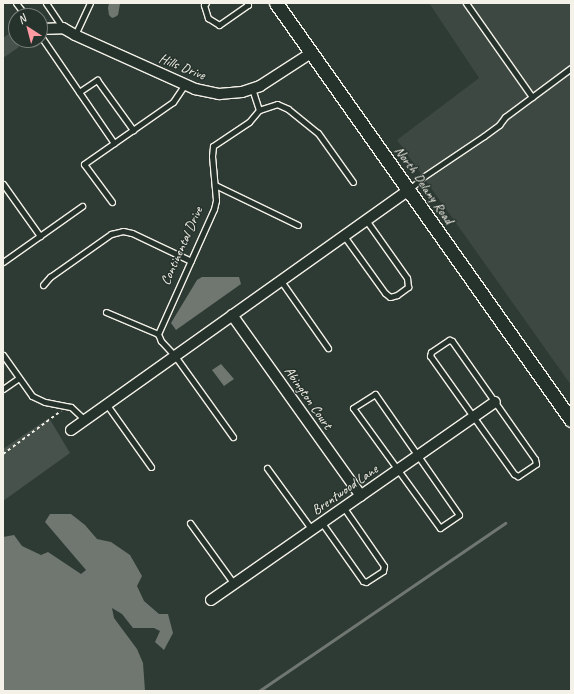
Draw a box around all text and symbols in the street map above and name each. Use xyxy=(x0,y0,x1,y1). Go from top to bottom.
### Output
north arrow xyxy=(8,8,48,48)
text: N xyxy=(15,11,28,27)
street label: Hills Drive xyxy=(156,50,208,84)
street label: North Delany Road xyxy=(391,143,457,227)
street label: Continental Drive xyxy=(157,204,207,288)
street label: Abington Court xyxy=(280,363,336,433)
street label: Brentwood Lane xyxy=(309,461,381,519)

